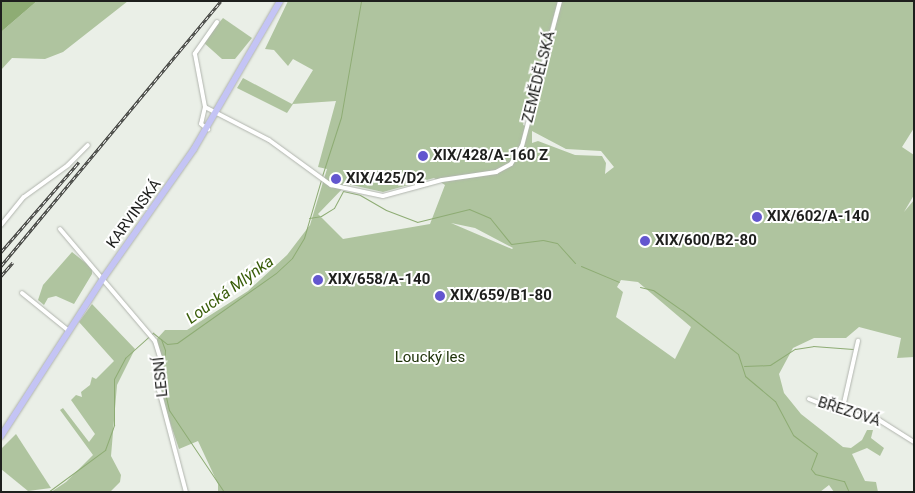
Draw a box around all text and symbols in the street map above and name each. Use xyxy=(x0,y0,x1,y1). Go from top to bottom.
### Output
street label: ZEMĚDĚLSKÁ xyxy=(519,29,559,125)
place label: XIX/428/A-160 Z xyxy=(433,147,548,165)
marker: XIX/428/A-160 Z xyxy=(417,150,429,162)
place label: XIX/425/D2 xyxy=(346,170,425,188)
marker: XIX/425/D2 xyxy=(330,173,342,185)
street label: KARVINSKÁ xyxy=(103,176,165,252)
place label: XIX/602/A-140 xyxy=(767,208,869,226)
marker: XIX/602/A-140 xyxy=(751,211,763,223)
place label: XIX/600/B2-80 xyxy=(655,232,757,250)
marker: XIX/600/B2-80 xyxy=(639,235,651,247)
water label: Loucká Mlýnka xyxy=(182,252,278,328)
place label: XIX/658/A-140 xyxy=(328,271,430,289)
marker: XIX/658/A-140 xyxy=(312,274,324,286)
place label: XIX/659/B1-80 xyxy=(450,287,552,305)
marker: XIX/659/B1-80 xyxy=(434,290,446,302)
park label: Loucký les xyxy=(395,349,465,367)
street label: LESNÍ xyxy=(150,356,172,398)
street label: BŘEZOVÁ xyxy=(815,393,883,431)

